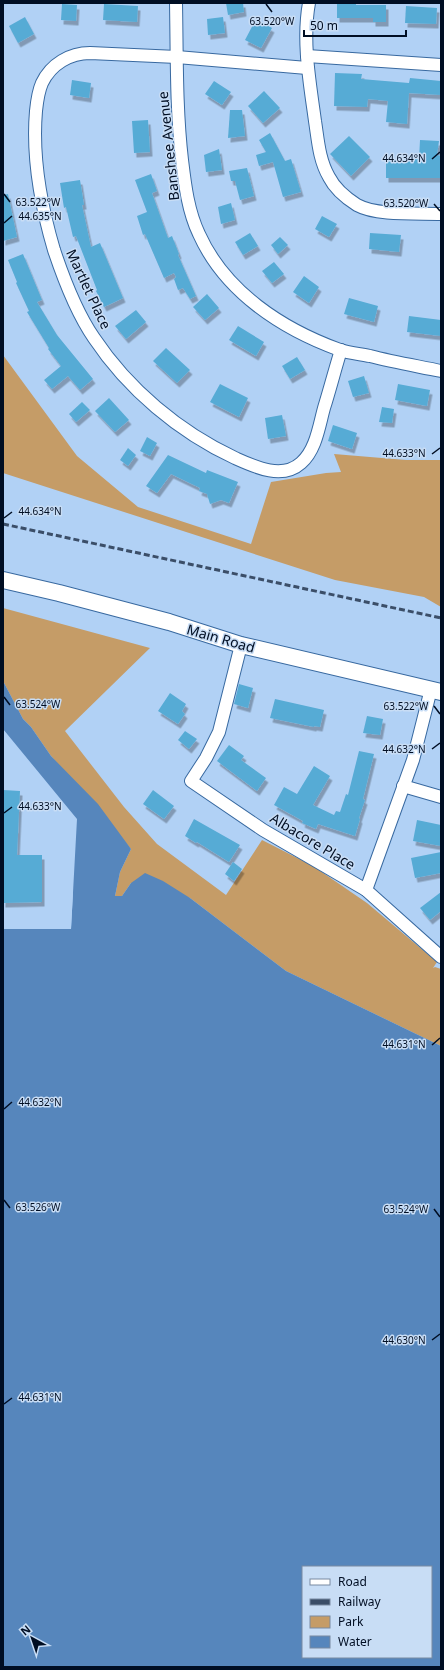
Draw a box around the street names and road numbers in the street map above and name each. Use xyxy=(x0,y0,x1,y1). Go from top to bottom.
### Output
street label: Banshee Avenue xyxy=(153,90,183,201)
street label: Martlet Place xyxy=(62,246,116,332)
street label: Main Road xyxy=(185,619,257,657)
street label: Albacore Place xyxy=(267,808,359,874)

